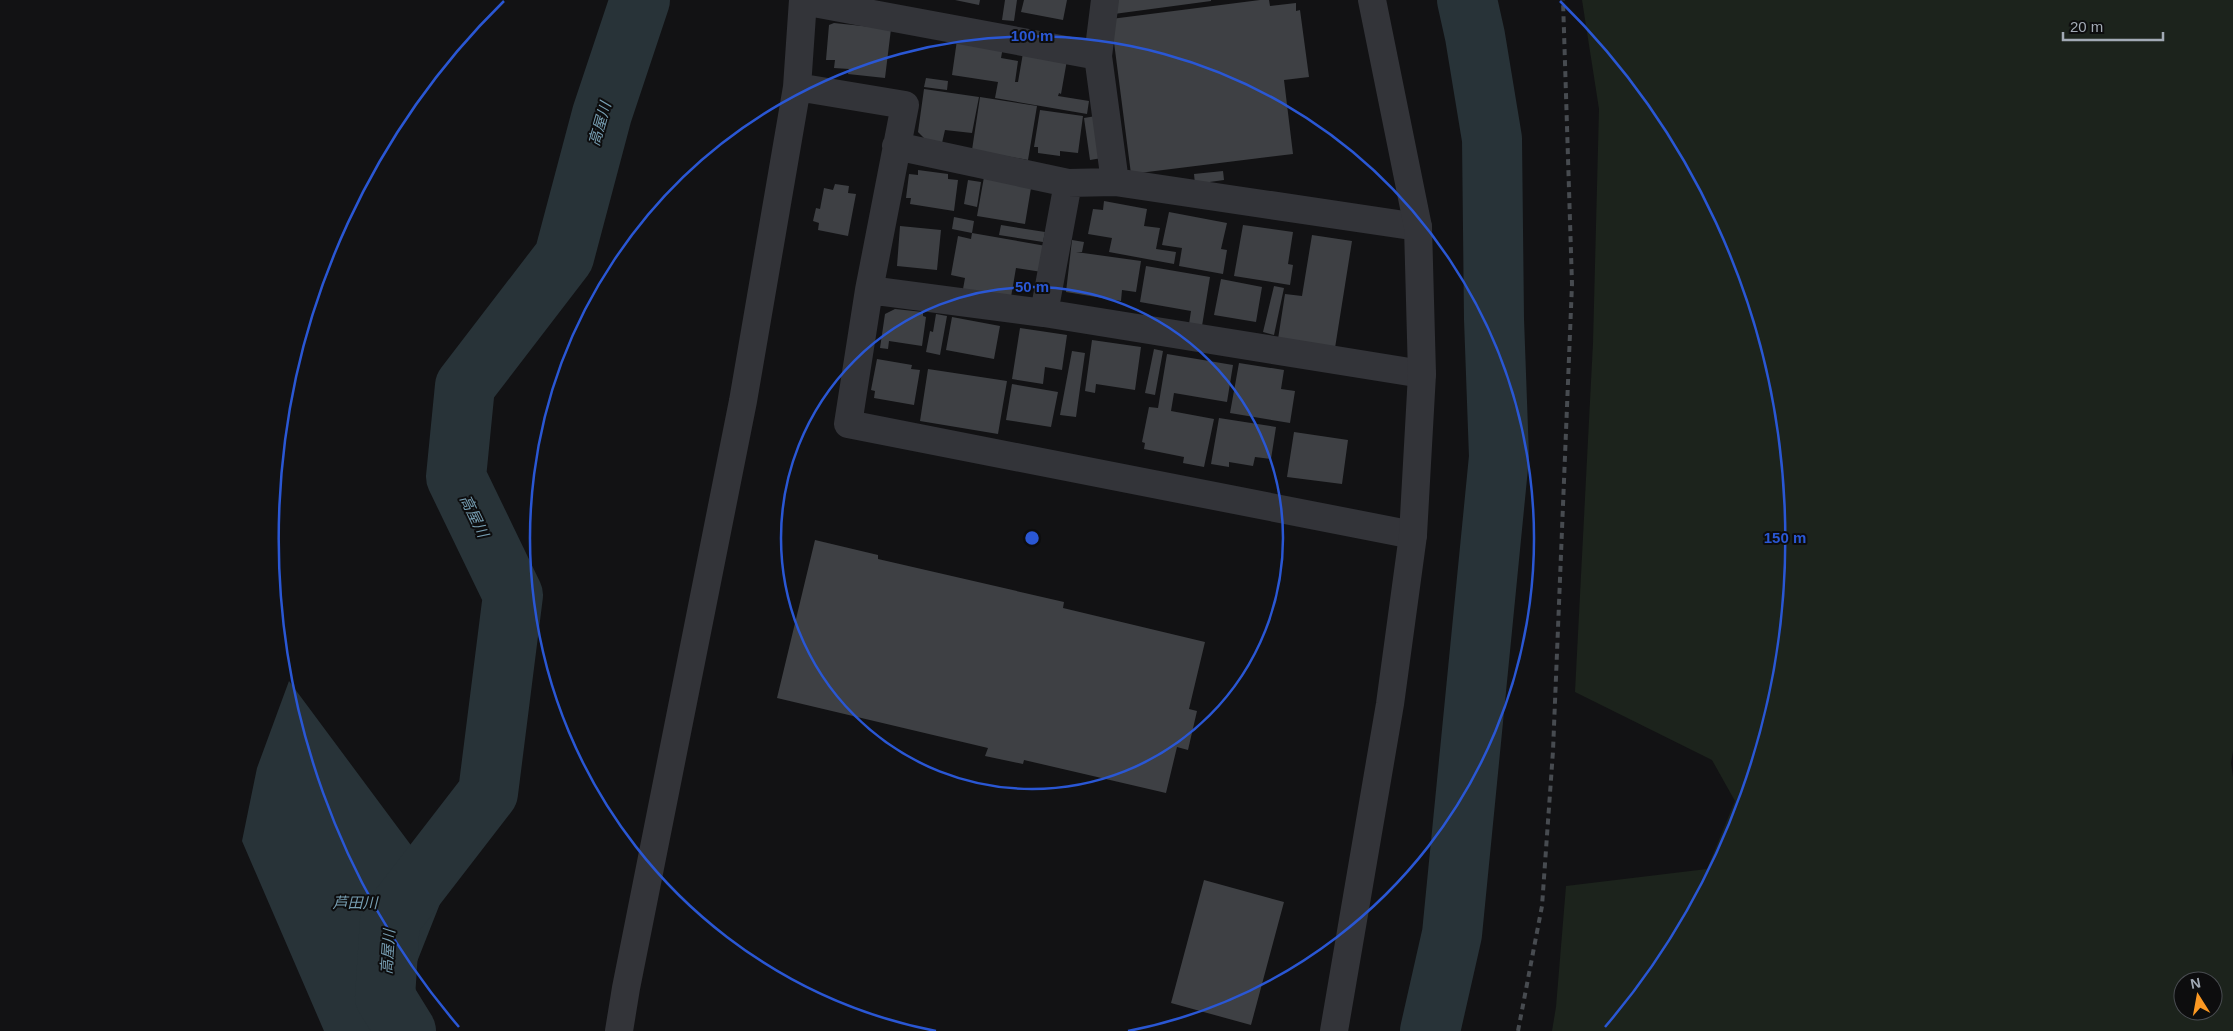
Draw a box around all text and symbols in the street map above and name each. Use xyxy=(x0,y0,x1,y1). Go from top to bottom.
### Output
scale bar xyxy=(2063,10,2163,42)
text: 20 m xyxy=(2070,18,2103,35)
text: 100 m xyxy=(1011,27,1053,44)
water label: 高屋川 xyxy=(585,98,614,148)
text: 50 m xyxy=(1015,278,1049,295)
water label: 高屋川 xyxy=(457,492,493,542)
centre of rings xyxy=(1023,529,1041,547)
text: 150 m xyxy=(1764,529,1806,546)
water label: 芦田川 xyxy=(332,894,379,911)
water label: 高屋川 xyxy=(377,927,398,975)
north arrow xyxy=(2173,971,2223,1021)
text: N xyxy=(2189,974,2202,992)

